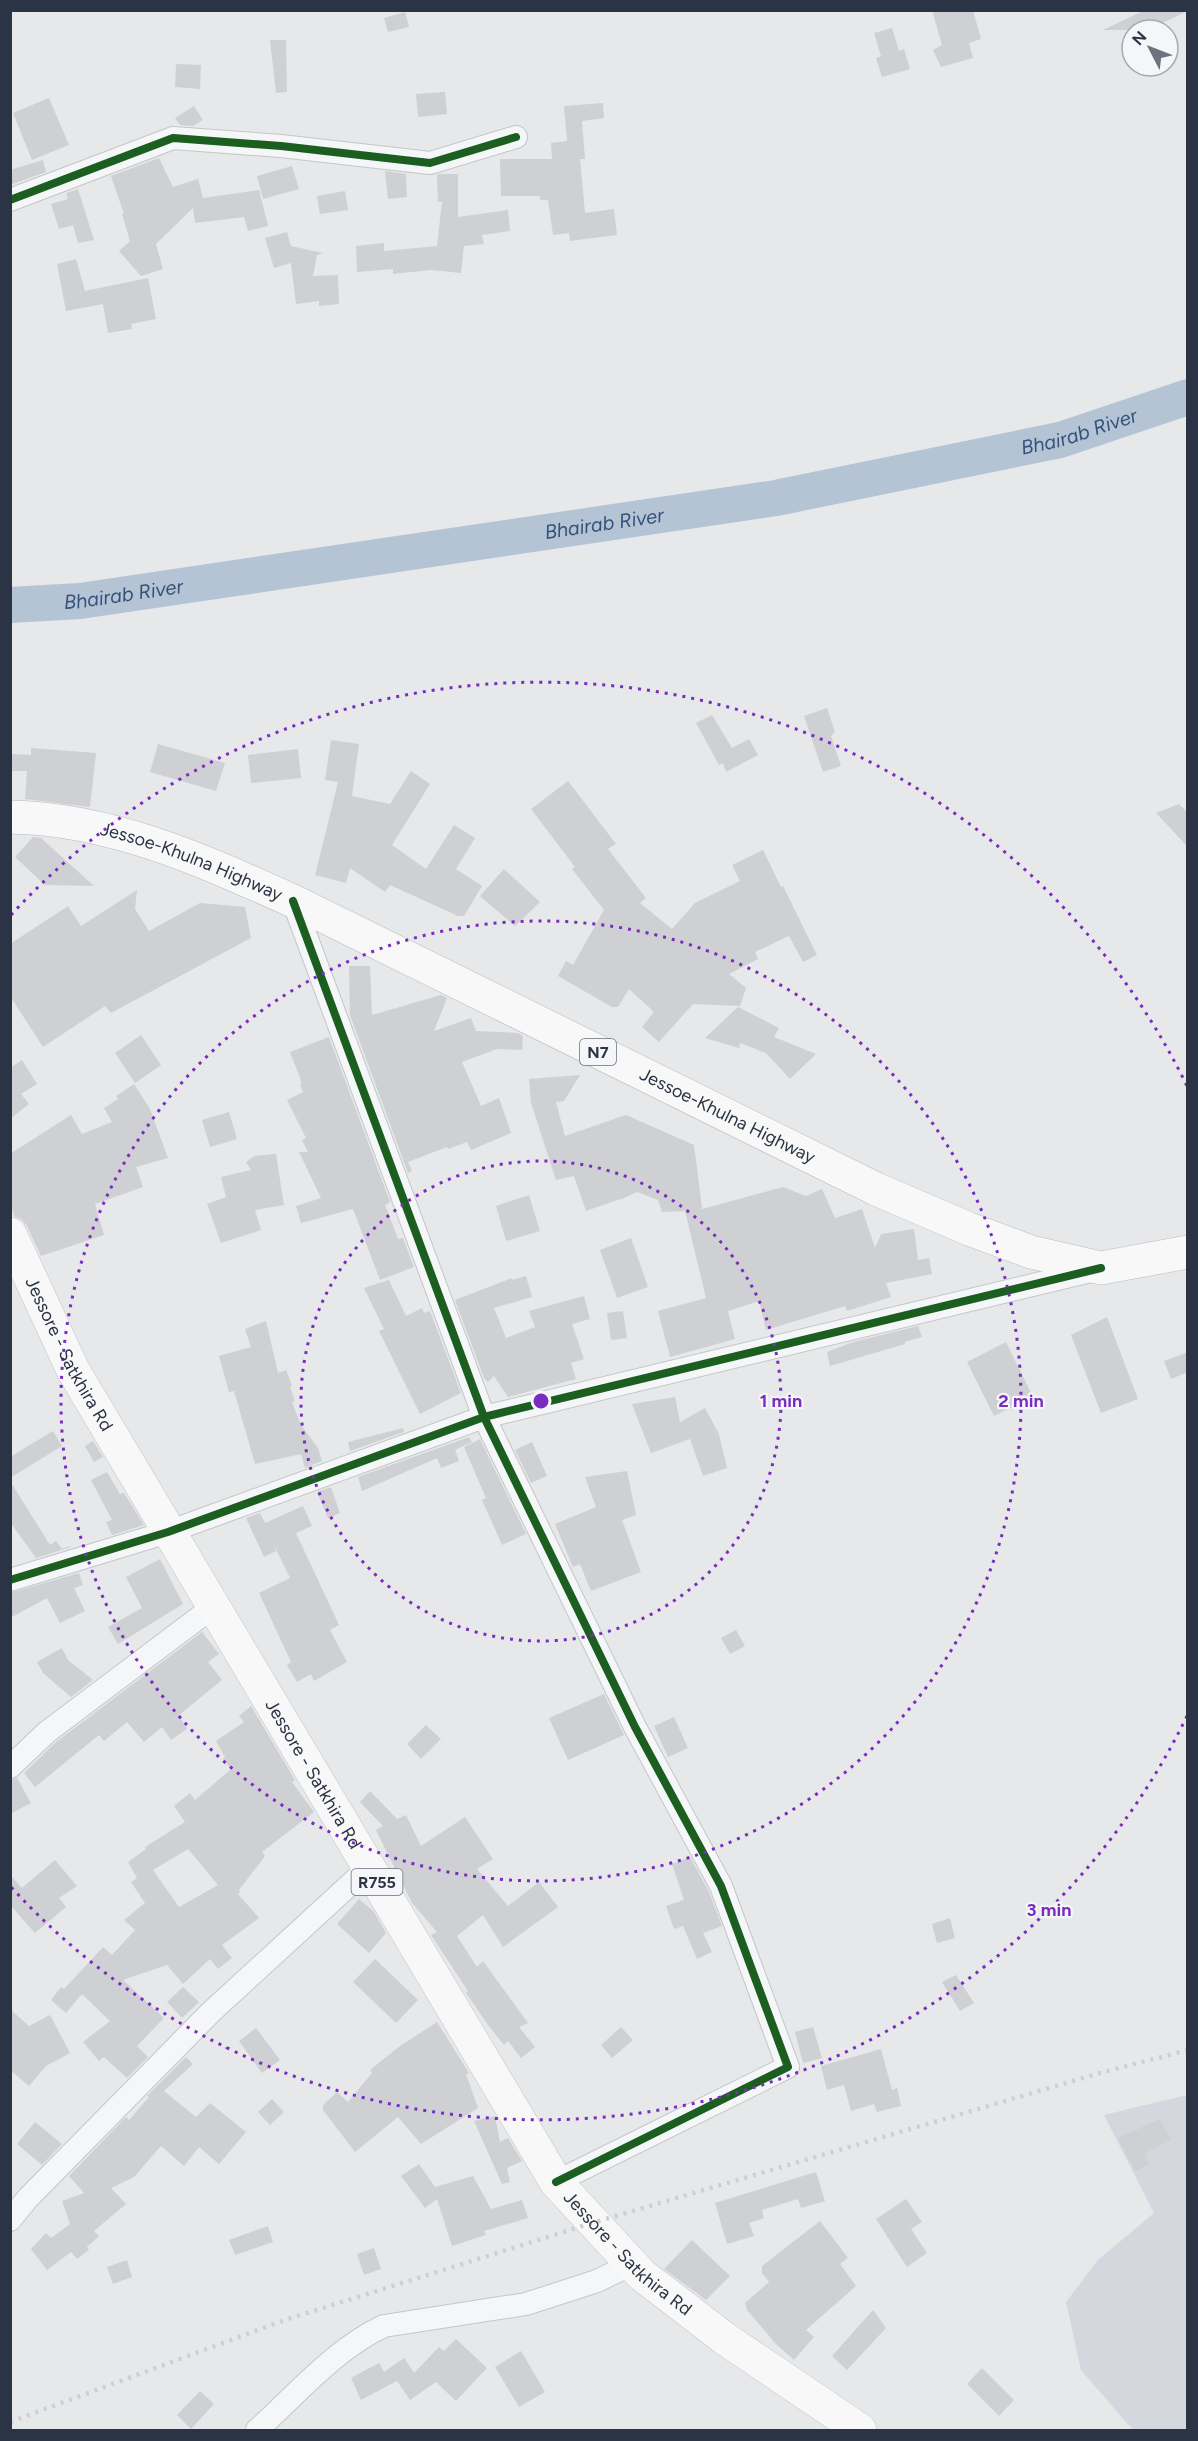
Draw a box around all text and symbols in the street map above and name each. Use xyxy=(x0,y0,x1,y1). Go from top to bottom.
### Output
north arrow xyxy=(1120,18,1180,78)
text: N xyxy=(1128,27,1150,49)
water label: Bhairab River xyxy=(1019,403,1141,460)
water label: Bhairab River xyxy=(543,503,667,544)
water label: Bhairab River xyxy=(63,574,186,614)
street label: Jessoe-Khulna Highway xyxy=(98,818,286,906)
road number: N7 xyxy=(580,1039,616,1065)
street label: Jessoe-Khulna Highway xyxy=(636,1063,819,1168)
street label: Jessore - Satkhira Rd xyxy=(21,1274,118,1435)
text: 1 min xyxy=(760,1390,802,1412)
text: 2 min xyxy=(998,1390,1044,1412)
centre of rings xyxy=(531,1391,551,1411)
street label: Jessore - Satkhira Rd xyxy=(260,1695,366,1853)
road number: R755 xyxy=(352,1869,403,1895)
text: 3 min xyxy=(1027,1899,1071,1921)
street label: Jessore - Satkhira Rd xyxy=(559,2186,696,2320)

